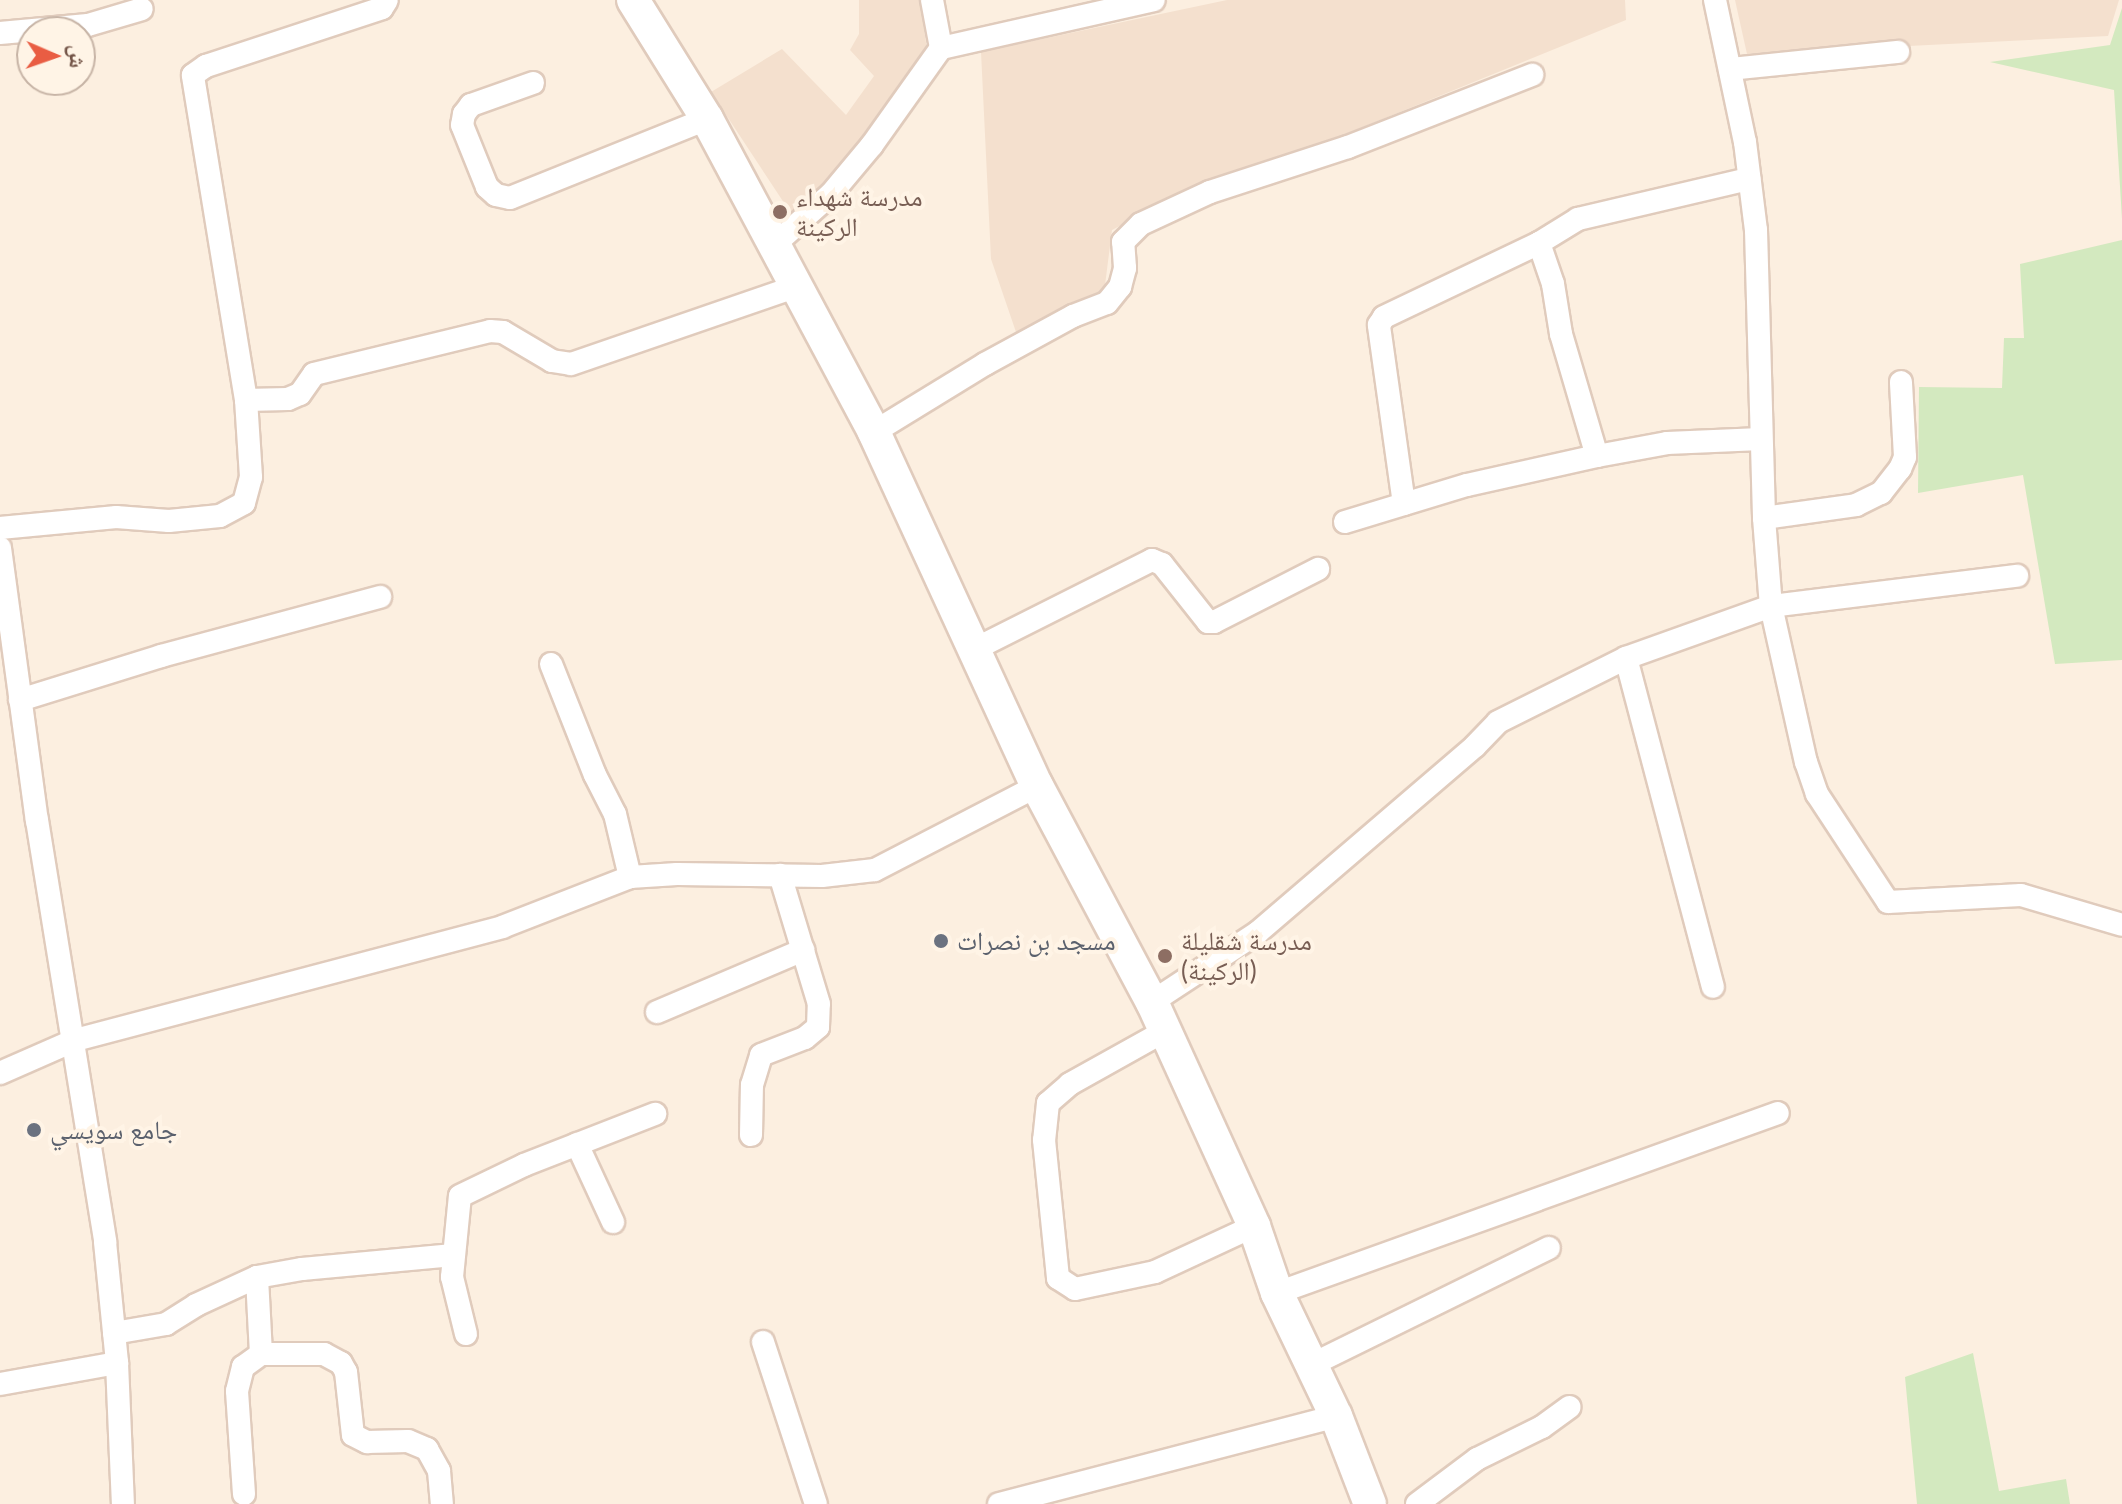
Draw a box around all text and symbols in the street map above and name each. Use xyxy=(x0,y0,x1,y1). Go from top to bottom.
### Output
north arrow xyxy=(16,16,96,96)
text: ش xyxy=(65,45,92,69)
place label: مدرسة شهداء الركينة xyxy=(796,181,923,242)
marker: مدرسة شهداء الركينة xyxy=(771,203,789,221)
place label: مسجد بن نصرات xyxy=(957,925,1116,957)
place label: مدرسة شقليلة (الركينة) xyxy=(1181,925,1312,986)
marker: مسجد بن نصرات xyxy=(932,932,950,950)
marker: مدرسة شقليلة (الركينة) xyxy=(1156,947,1174,965)
place label: جامع سويسي xyxy=(50,1114,177,1146)
marker: جامع سويسي xyxy=(25,1121,43,1139)

